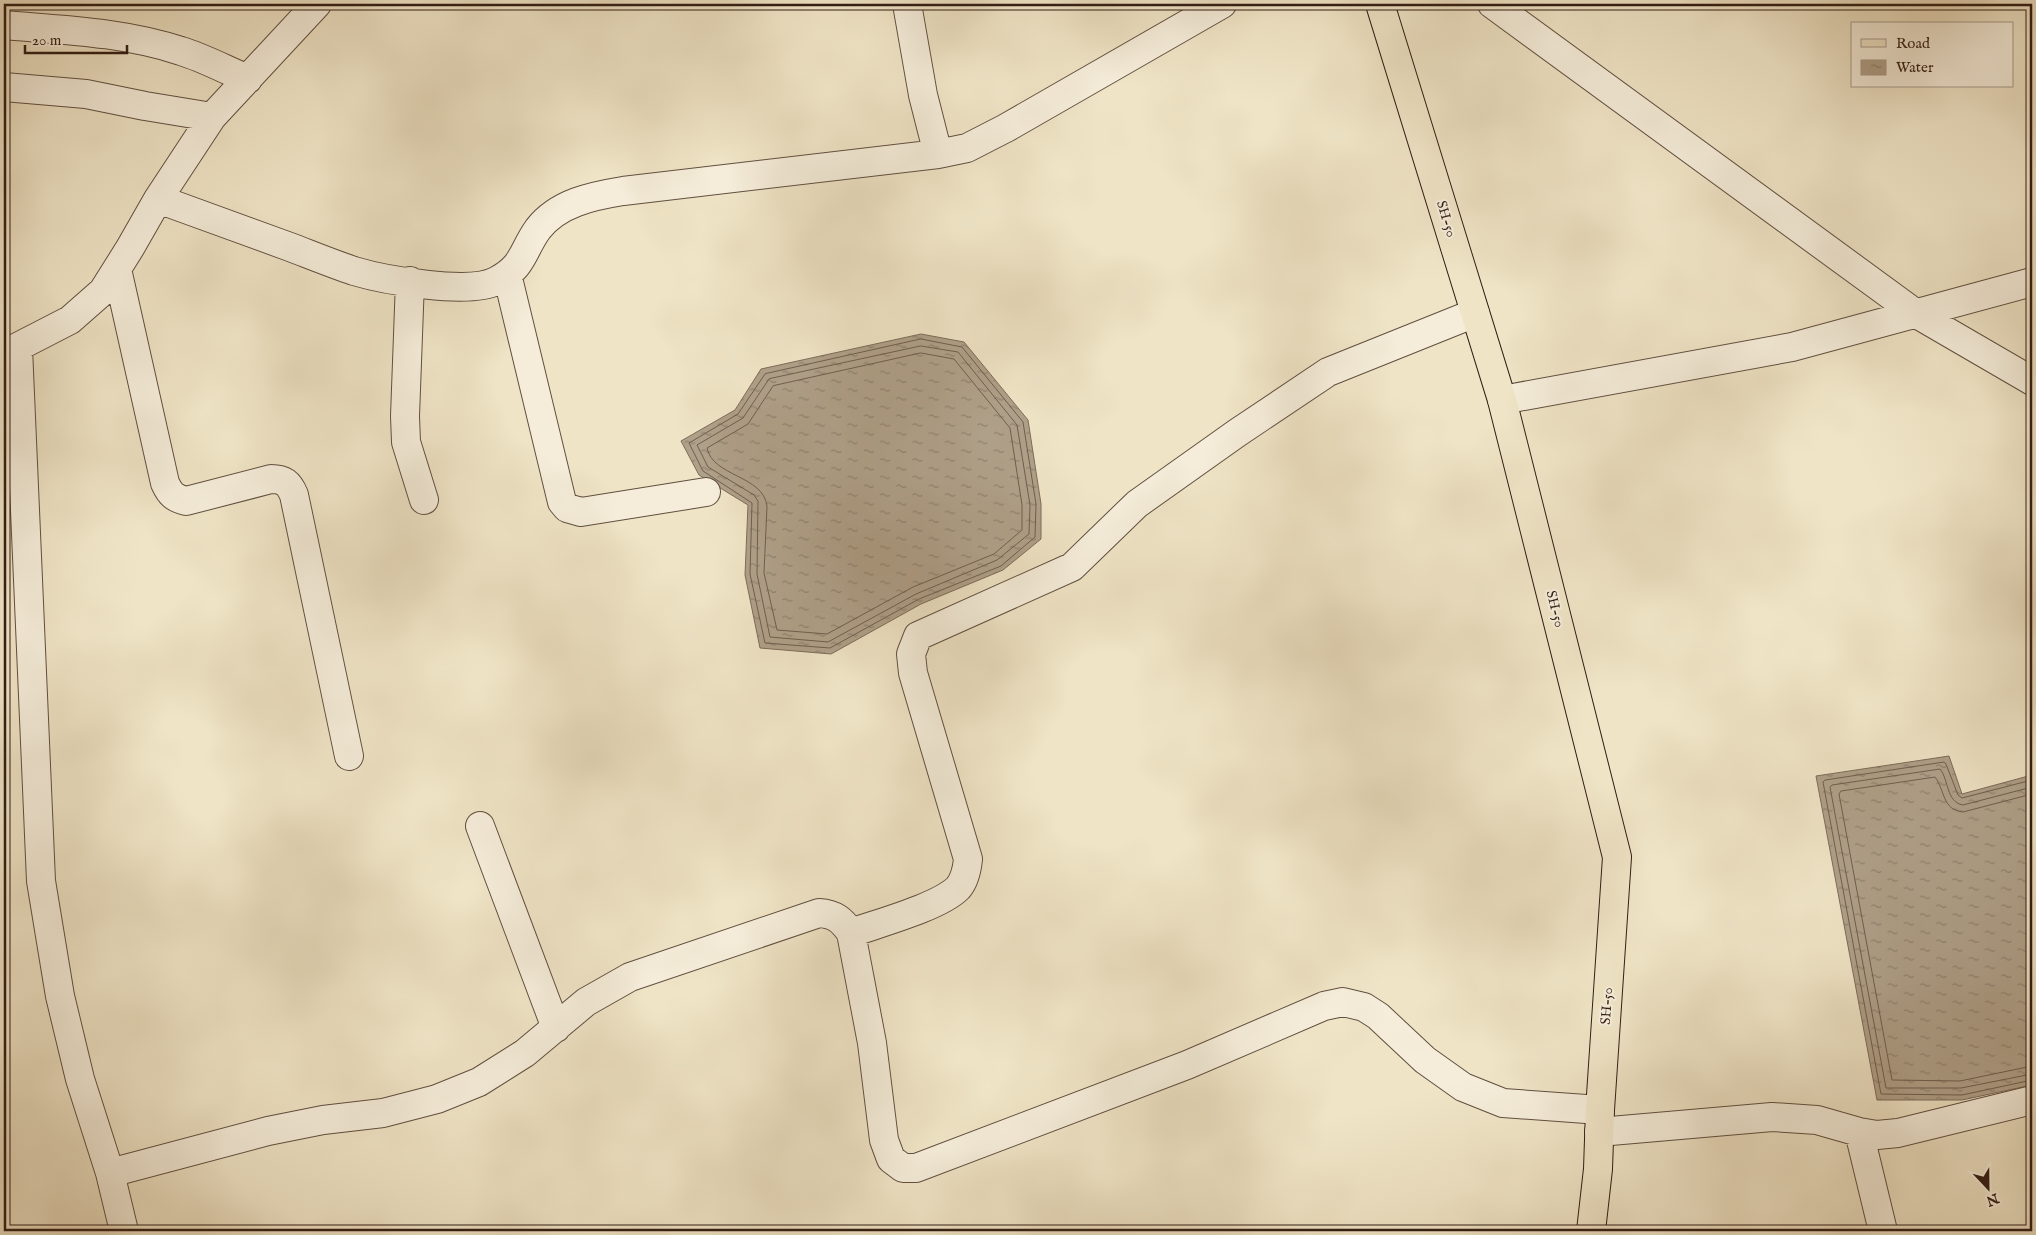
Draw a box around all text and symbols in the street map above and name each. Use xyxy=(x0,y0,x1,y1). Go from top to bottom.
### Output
scale bar xyxy=(25,22,128,54)
legend xyxy=(1851,22,2014,88)
text: 20 m xyxy=(32,31,62,50)
text: Road xyxy=(1896,34,1931,53)
text: Water xyxy=(1896,58,1934,77)
street label: SH-50 xyxy=(1432,198,1460,240)
street label: SH-50 xyxy=(1542,589,1568,630)
street label: SH-50 xyxy=(1597,987,1617,1025)
north arrow xyxy=(1964,1162,2014,1212)
text: N xyxy=(1984,1188,2002,1210)

